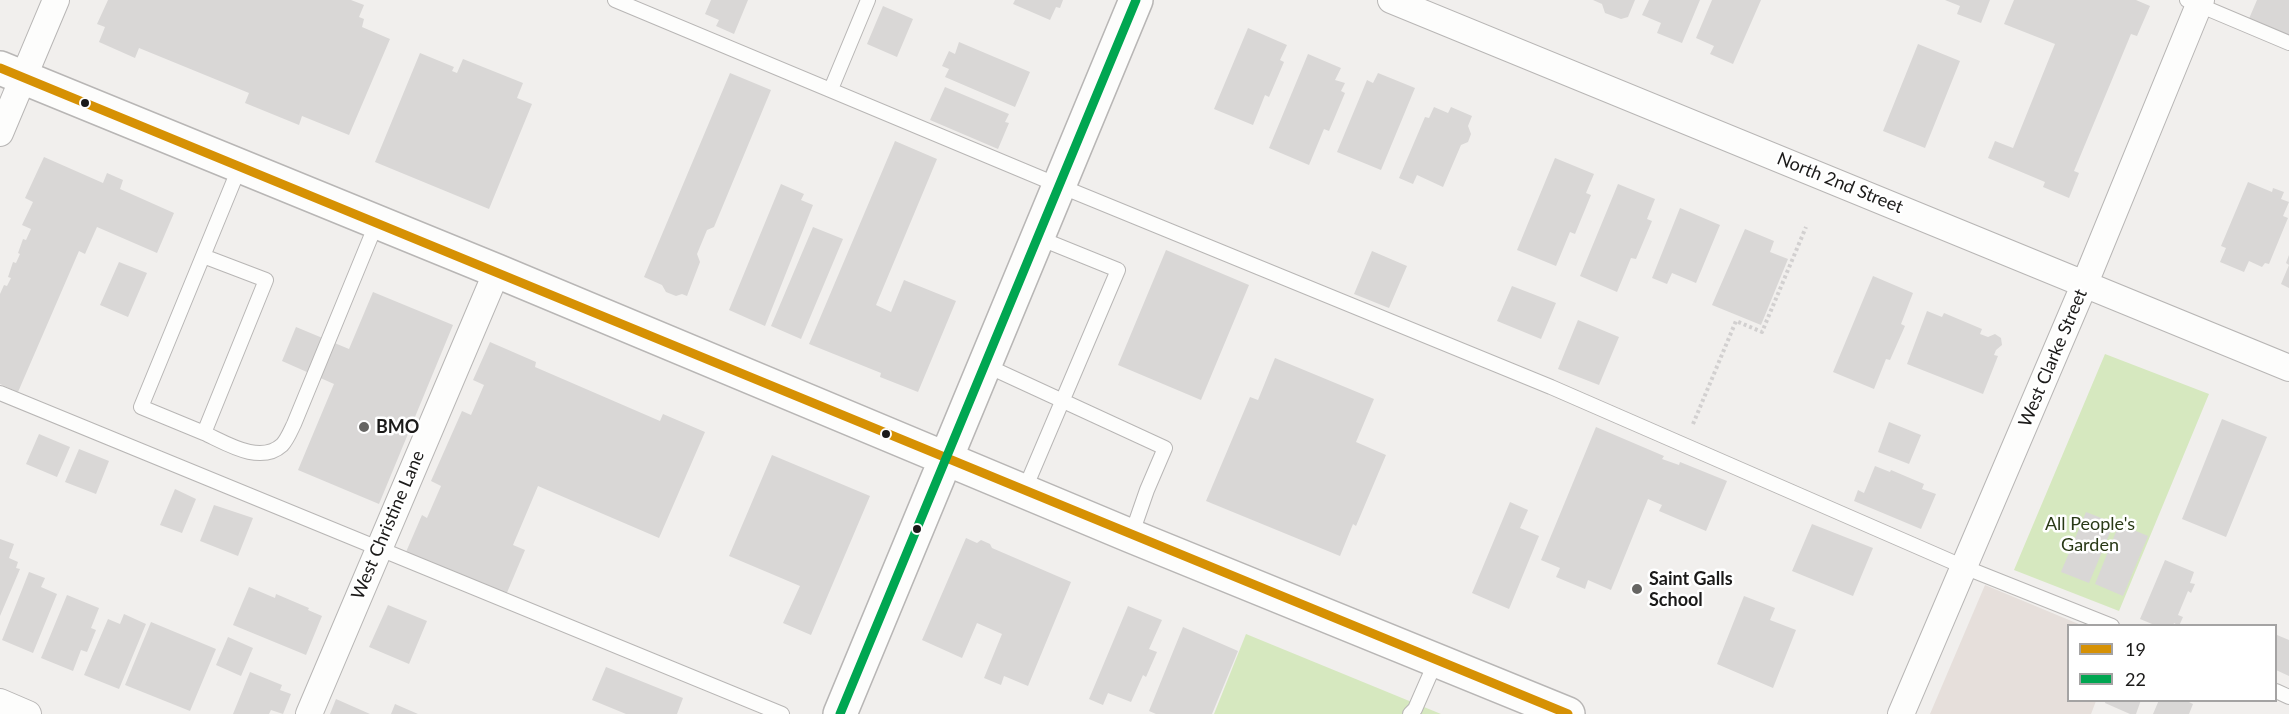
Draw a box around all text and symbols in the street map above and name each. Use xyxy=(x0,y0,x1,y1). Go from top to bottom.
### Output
unlabelled marker xyxy=(79,97,91,109)
street label: North 2nd Street xyxy=(1774,148,1906,218)
street label: West Clarke Street xyxy=(2014,286,2092,430)
place label: BMO xyxy=(376,416,419,438)
marker: BMO xyxy=(357,420,371,434)
unlabelled marker xyxy=(880,428,892,440)
street label: West Christine Lane xyxy=(347,447,429,603)
park label: All People's Garden xyxy=(2045,513,2135,556)
unlabelled marker xyxy=(911,523,923,535)
place label: Saint Galls School xyxy=(1649,568,1733,610)
marker: Saint Galls School xyxy=(1630,582,1644,596)
legend xyxy=(2067,624,2277,702)
text: 19 xyxy=(2125,638,2146,660)
text: 22 xyxy=(2125,668,2146,690)

